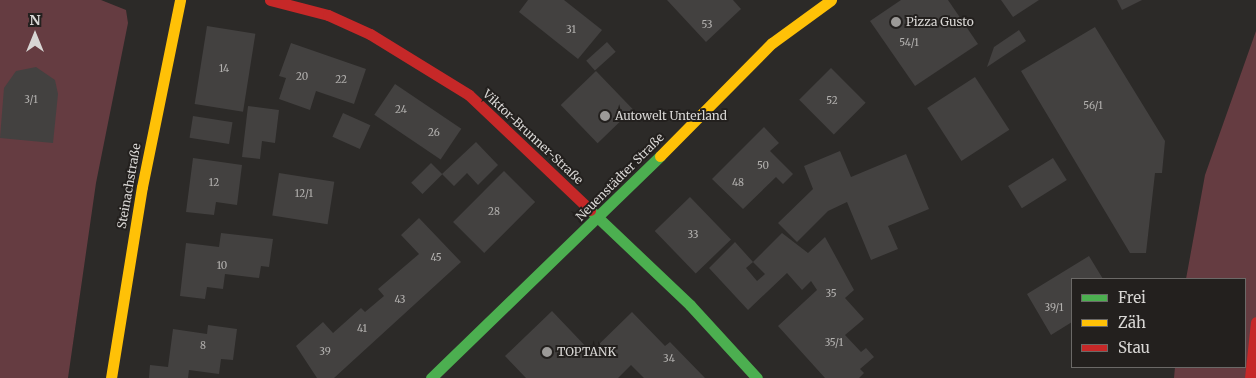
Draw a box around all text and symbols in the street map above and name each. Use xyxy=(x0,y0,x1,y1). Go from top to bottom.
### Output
north arrow xyxy=(10,10,60,60)
text: N xyxy=(29,11,41,29)
place label: Pizza Gusto xyxy=(906,15,974,29)
marker: Pizza Gusto xyxy=(890,16,902,28)
house number: 53 xyxy=(701,19,713,31)
house number: 31 xyxy=(566,24,576,36)
house number: 54/1 xyxy=(899,37,919,49)
house number: 14 xyxy=(219,63,229,75)
house number: 20 xyxy=(296,71,308,83)
house number: 22 xyxy=(335,74,347,86)
street label: Viktor-Brunner-Straße xyxy=(480,87,586,187)
house number: 3/1 xyxy=(24,94,38,106)
house number: 52 xyxy=(826,95,838,107)
house number: 56/1 xyxy=(1083,100,1103,112)
house number: 24 xyxy=(395,104,407,116)
place label: Autowelt Unterland xyxy=(615,109,727,123)
marker: Autowelt Unterland xyxy=(599,110,611,122)
house number: 26 xyxy=(428,127,440,139)
street label: Neuenstädter Straße xyxy=(573,130,667,224)
street label: Steinachstraße xyxy=(114,142,144,230)
house number: 50 xyxy=(757,160,769,172)
house number: 12 xyxy=(209,177,219,189)
house number: 48 xyxy=(732,177,744,189)
house number: 12/1 xyxy=(295,188,313,200)
house number: 28 xyxy=(488,206,500,218)
house number: 33 xyxy=(688,229,698,241)
house number: 45 xyxy=(430,252,442,264)
house number: 10 xyxy=(217,260,227,272)
legend xyxy=(1071,278,1246,368)
house number: 35 xyxy=(825,288,837,300)
text: Frei xyxy=(1118,288,1146,307)
house number: 43 xyxy=(394,294,406,306)
house number: 39/1 xyxy=(1045,302,1063,314)
text: Zäh xyxy=(1118,313,1146,332)
house number: 41 xyxy=(357,323,367,335)
house number: 35/1 xyxy=(825,337,843,349)
text: Stau xyxy=(1118,338,1150,357)
house number: 8 xyxy=(200,340,206,352)
place label: TOPTANK xyxy=(557,345,616,359)
house number: 39 xyxy=(319,346,331,358)
marker: TOPTANK xyxy=(541,346,553,358)
house number: 34 xyxy=(663,353,675,365)

